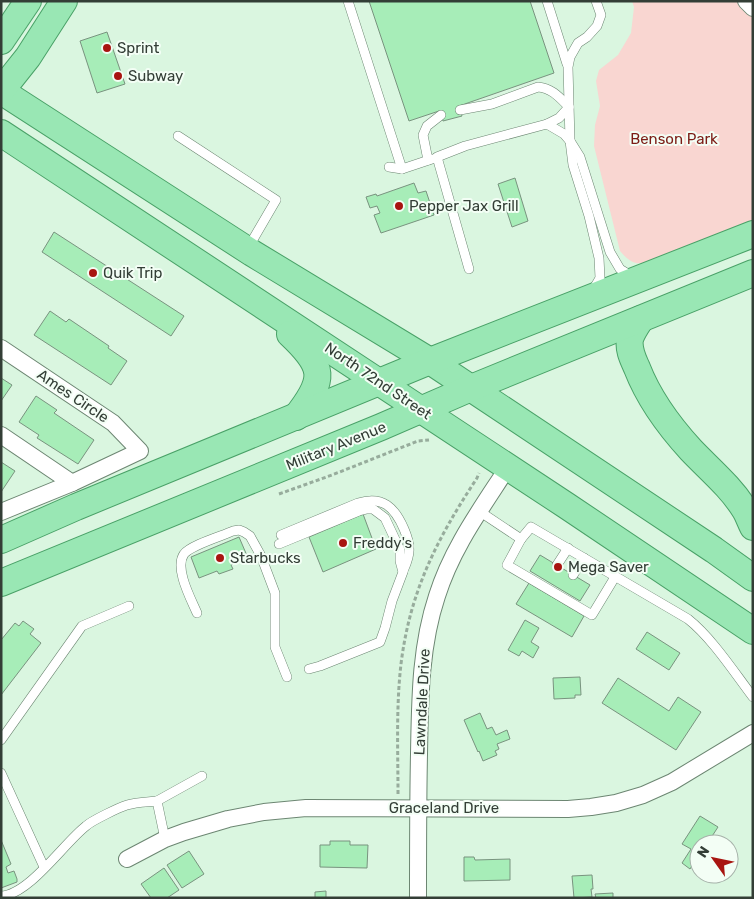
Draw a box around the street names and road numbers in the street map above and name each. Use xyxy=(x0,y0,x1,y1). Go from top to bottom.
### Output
street label: North 72nd Street xyxy=(321,339,435,423)
street label: Ames Circle xyxy=(34,365,112,427)
street label: Military Avenue xyxy=(283,418,389,474)
street label: Lawndale Drive xyxy=(410,648,434,756)
street label: Graceland Drive xyxy=(389,799,499,817)

